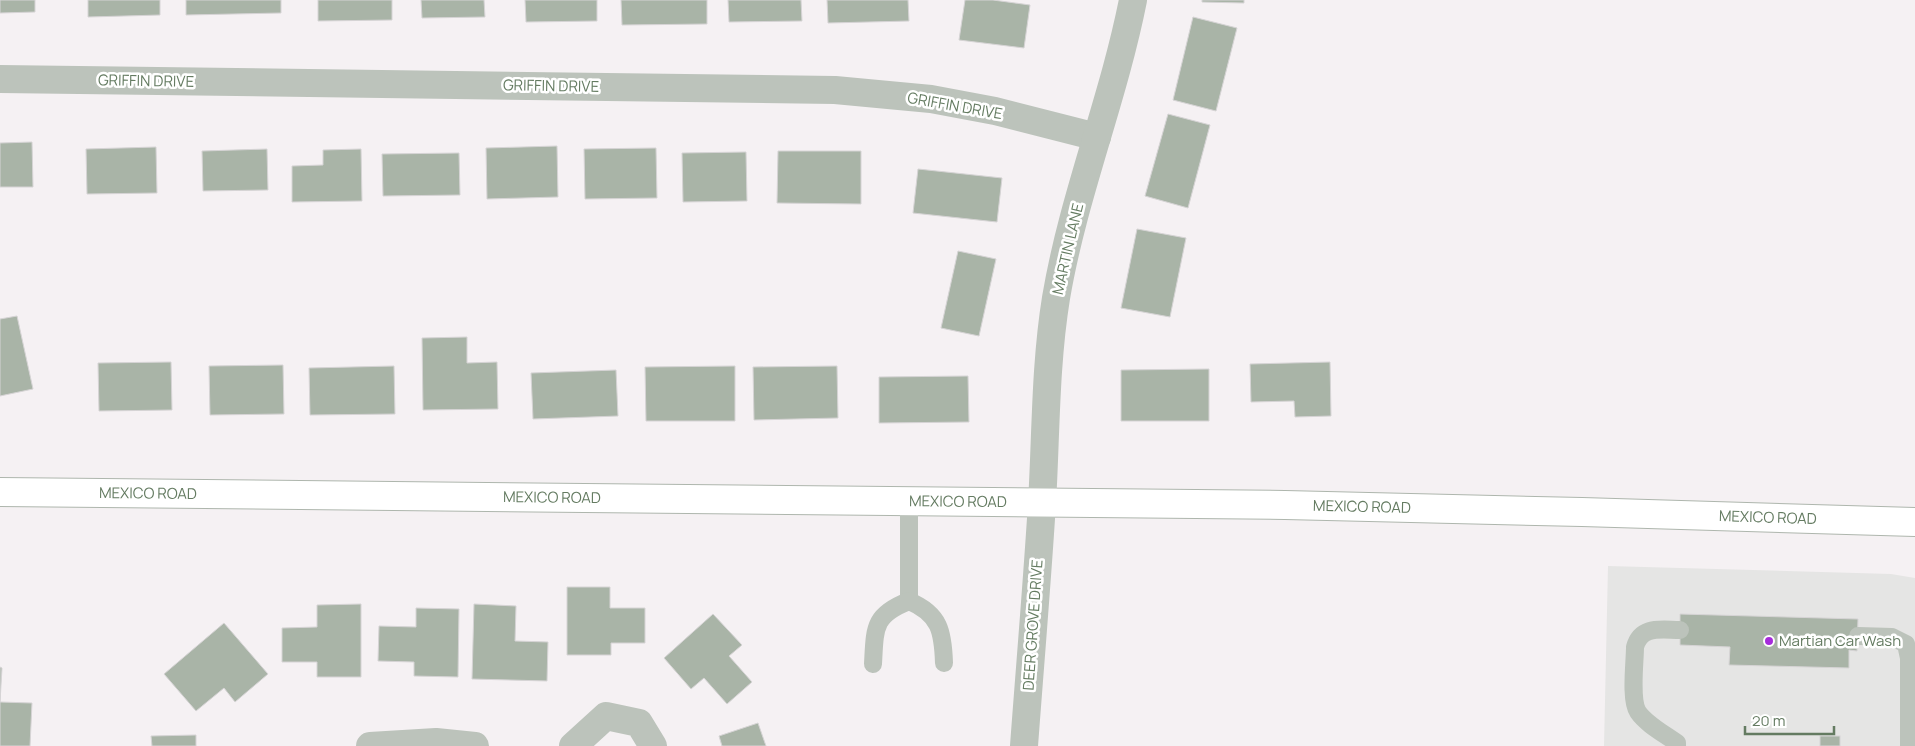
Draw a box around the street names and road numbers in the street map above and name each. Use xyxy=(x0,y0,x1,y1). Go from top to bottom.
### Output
street label: GRIFFIN DRIVE xyxy=(98,69,194,92)
street label: GRIFFIN DRIVE xyxy=(503,74,599,97)
street label: GRIFFIN DRIVE xyxy=(906,87,1004,124)
street label: MARTIN LANE xyxy=(1047,201,1088,297)
street label: MEXICO ROAD xyxy=(99,482,197,504)
street label: MEXICO ROAD xyxy=(503,486,601,508)
street label: MEXICO ROAD xyxy=(909,490,1007,512)
street label: MEXICO ROAD xyxy=(1313,495,1411,518)
street label: MEXICO ROAD xyxy=(1718,505,1817,529)
street label: DEER GROVE DRIVE xyxy=(1017,559,1048,691)

